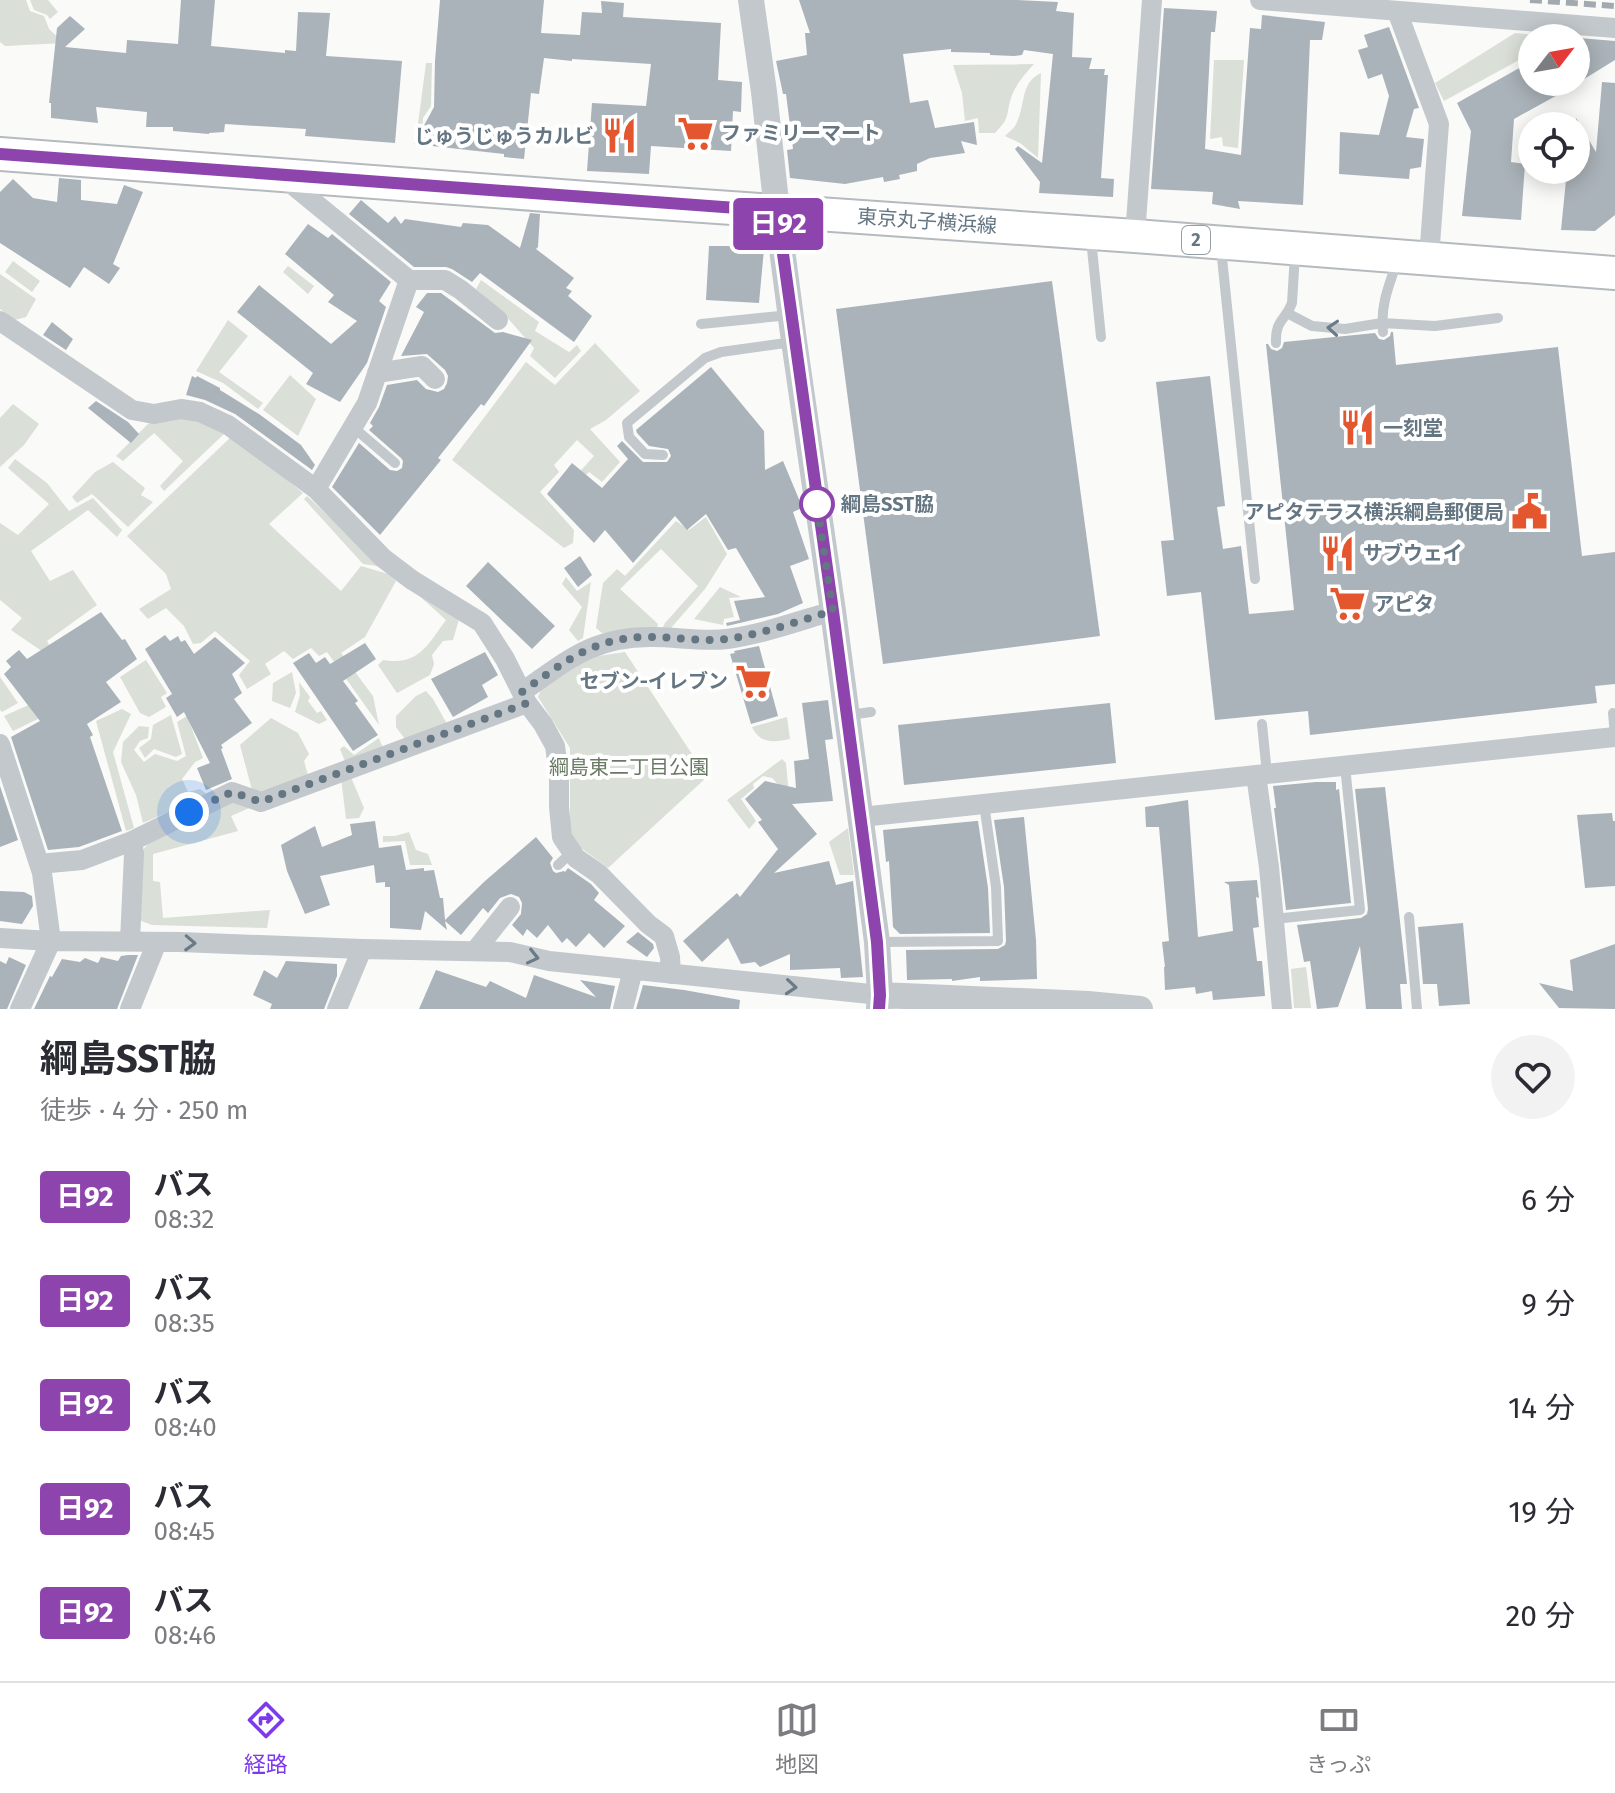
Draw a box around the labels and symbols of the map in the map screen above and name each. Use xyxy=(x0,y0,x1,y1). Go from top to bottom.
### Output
north arrow xyxy=(1518,24,1590,96)
supermarket icon: ファミリーマート xyxy=(676,114,714,152)
restaurant icon: じゅうじゅうカルビ xyxy=(601,117,639,155)
place label: ファミリーマート xyxy=(721,121,881,145)
place label: じゅうじゅうカルビ xyxy=(414,124,594,148)
line badge: 日92 xyxy=(732,198,824,250)
street label: 東京丸子横浜線 xyxy=(856,204,998,238)
road number: 2 xyxy=(1182,226,1210,254)
one-way arrow xyxy=(1326,320,1339,337)
restaurant icon: 一刻堂 xyxy=(1338,409,1376,447)
place label: 一刻堂 xyxy=(1383,416,1443,440)
marker: 綱島SST脇 xyxy=(800,487,834,521)
place label: 綱島SST脇 xyxy=(841,492,934,516)
public building icon: アピタテラス横浜綱島郵便局 xyxy=(1511,493,1549,531)
place label: アピタテラス横浜綱島郵便局 xyxy=(1244,500,1504,524)
restaurant icon: サブウェイ xyxy=(1318,534,1356,572)
place label: サブウェイ xyxy=(1363,541,1463,565)
supermarket icon: アピタ xyxy=(1329,585,1367,623)
place label: アピタ xyxy=(1374,592,1434,616)
supermarket icon: セブン-イレブン xyxy=(735,662,773,700)
place label: セブン-イレブン xyxy=(580,669,728,693)
park label: 綱島東二丁目公園 xyxy=(549,755,709,779)
your location xyxy=(169,792,209,832)
one-way arrow xyxy=(184,934,197,951)
one-way arrow xyxy=(526,948,539,965)
one-way arrow xyxy=(785,978,798,995)

